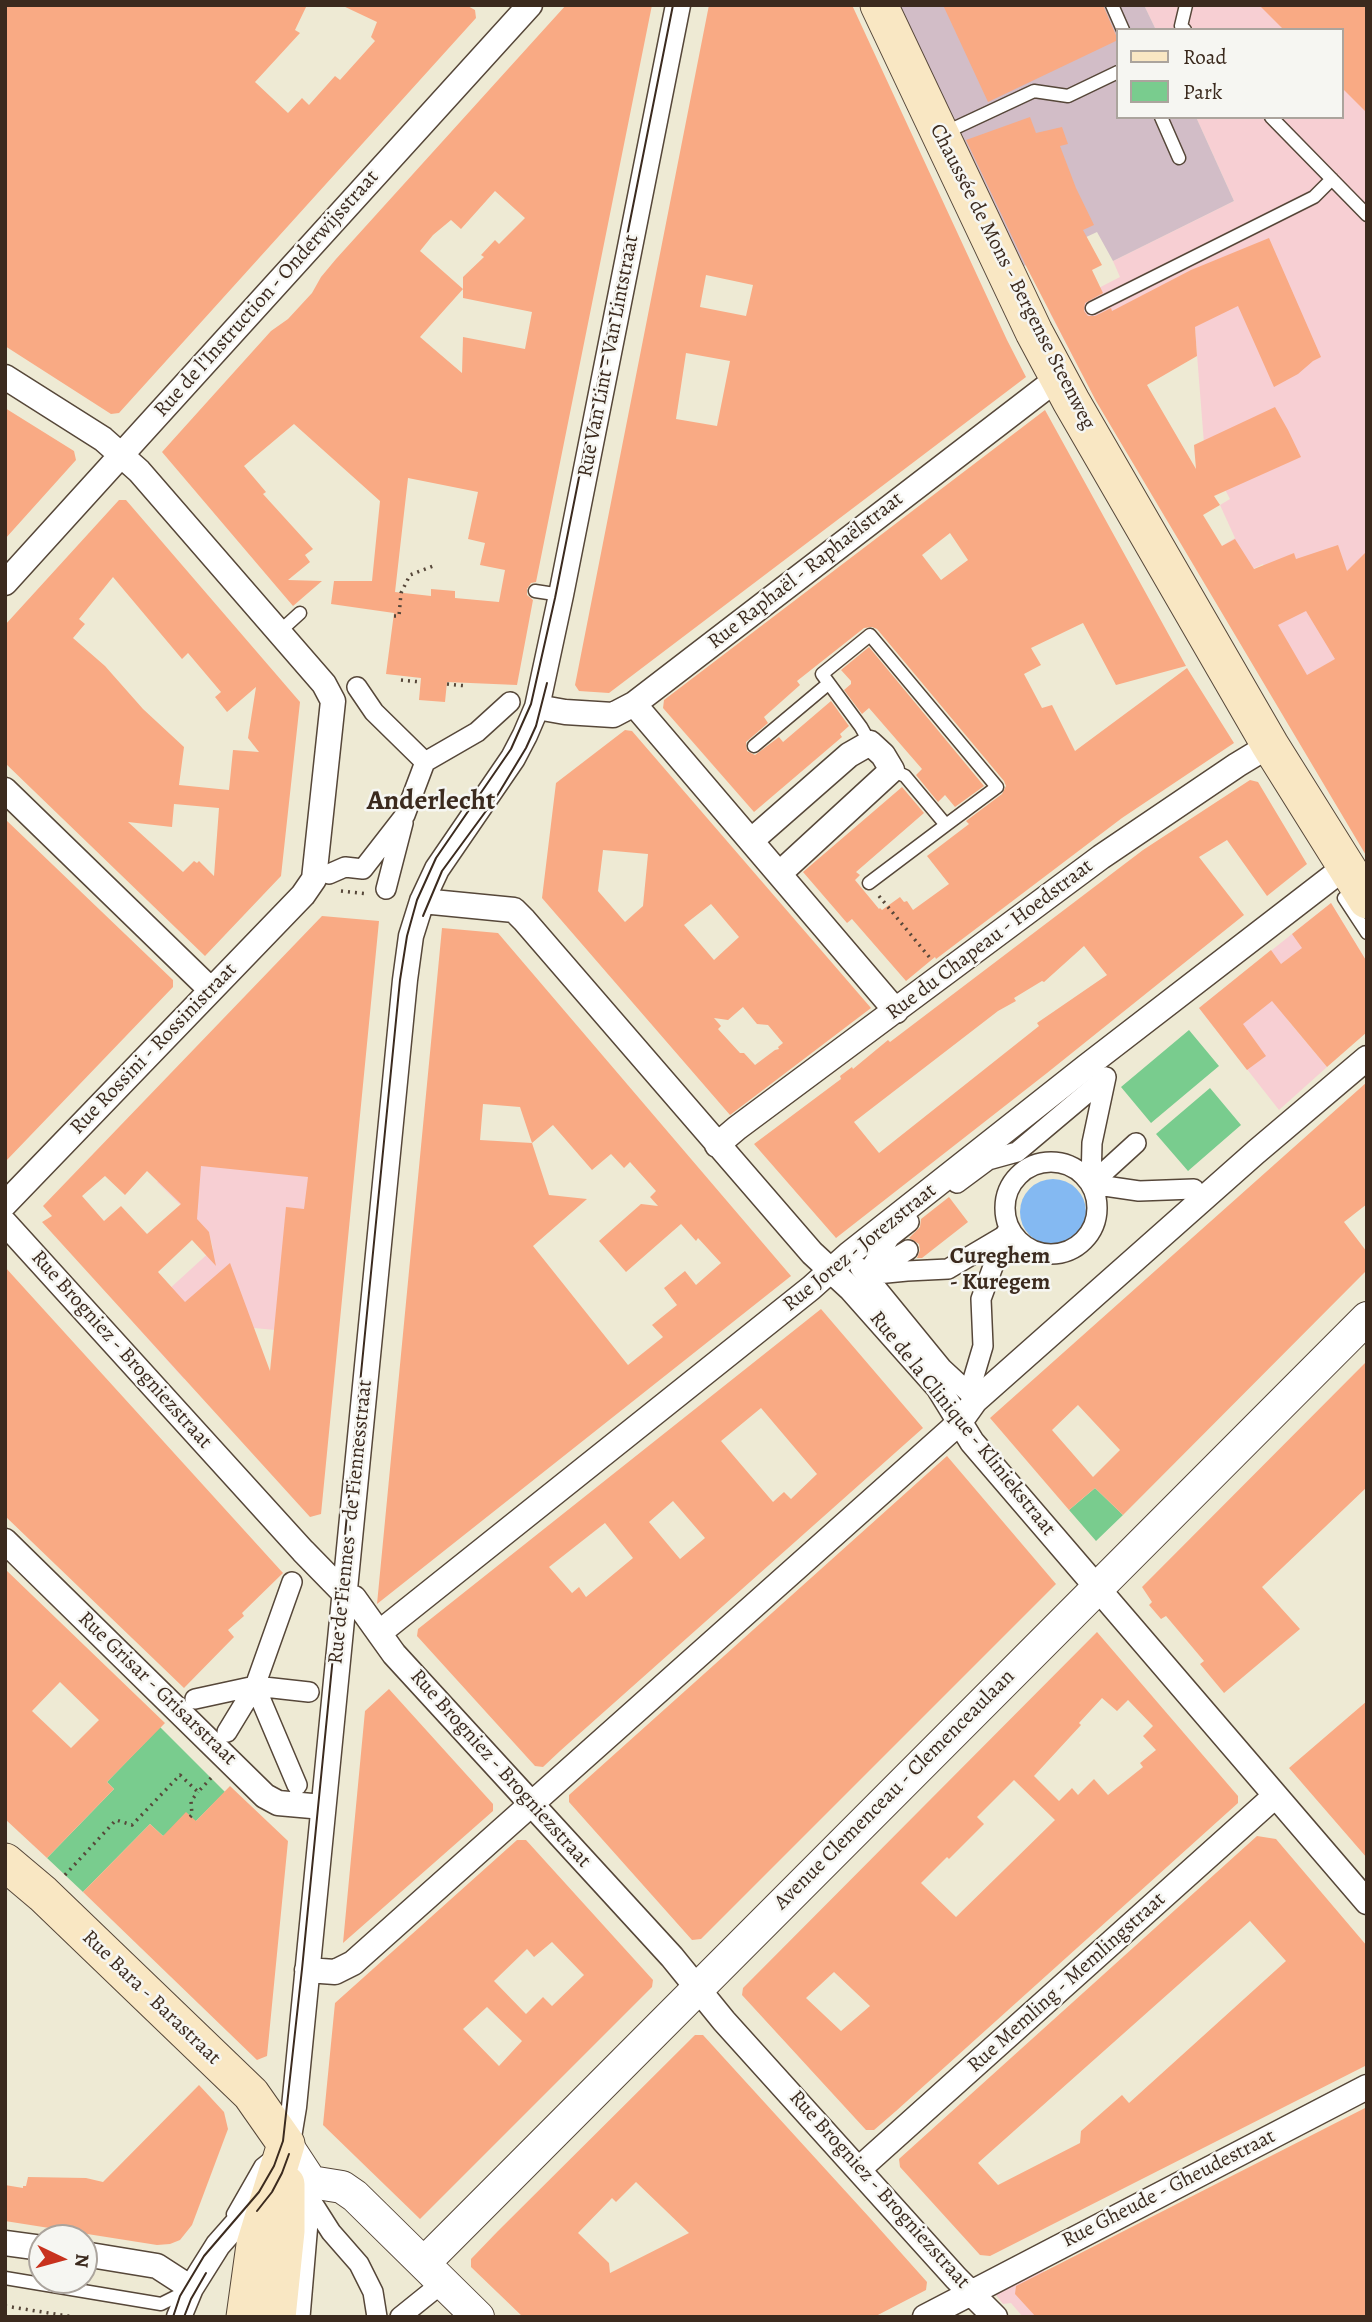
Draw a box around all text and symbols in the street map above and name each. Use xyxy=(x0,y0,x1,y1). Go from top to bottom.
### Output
legend xyxy=(1116,28,1344,119)
text: Road xyxy=(1183,43,1227,71)
text: Park xyxy=(1183,78,1222,106)
street label: Chaussée de Mons - Bergense Steenweg xyxy=(924,120,1100,434)
street label: Rue de l'Instruction - Onderwijsstraat xyxy=(149,165,385,423)
street label: Rue Van Lint - Van Lintstraat xyxy=(573,233,645,479)
street label: Rue Raphaël - Raphaëlstraat xyxy=(703,487,909,655)
district label: Anderlecht xyxy=(367,785,495,819)
street label: Rue du Chapeau - Hoedstraat xyxy=(882,854,1098,1026)
street label: Rue Rossini - Rossinistraat xyxy=(65,958,243,1140)
street label: Rue Jorez - Jorezstraat xyxy=(778,1178,942,1318)
district label: Cureghem - Kuregem xyxy=(950,1243,1050,1297)
street label: Rue Brogniez - Brogniezstraat xyxy=(25,1246,217,1454)
street label: Rue de la Clinique - Kliniekstraat xyxy=(864,1307,1060,1541)
street label: Rue de Fiennes - de Fiennesstraat xyxy=(324,1379,378,1665)
street label: Rue Grisar - Grisarstraat xyxy=(72,1607,242,1771)
street label: Rue Brogniez - Brogniezstraat xyxy=(404,1665,596,1873)
street label: Avenue Clemenceau - Clemenceaulaan xyxy=(770,1665,1020,1915)
street label: Rue Memling - Memlingstraat xyxy=(963,1887,1171,2079)
street label: Rue Bara - Barastraat xyxy=(76,1925,226,2071)
street label: Rue Brogniez - Brogniezstraat xyxy=(783,2086,975,2294)
street label: Rue Gheude - Gheudestraat xyxy=(1058,2124,1280,2254)
north arrow xyxy=(28,2224,98,2294)
text: N xyxy=(68,2253,95,2269)

